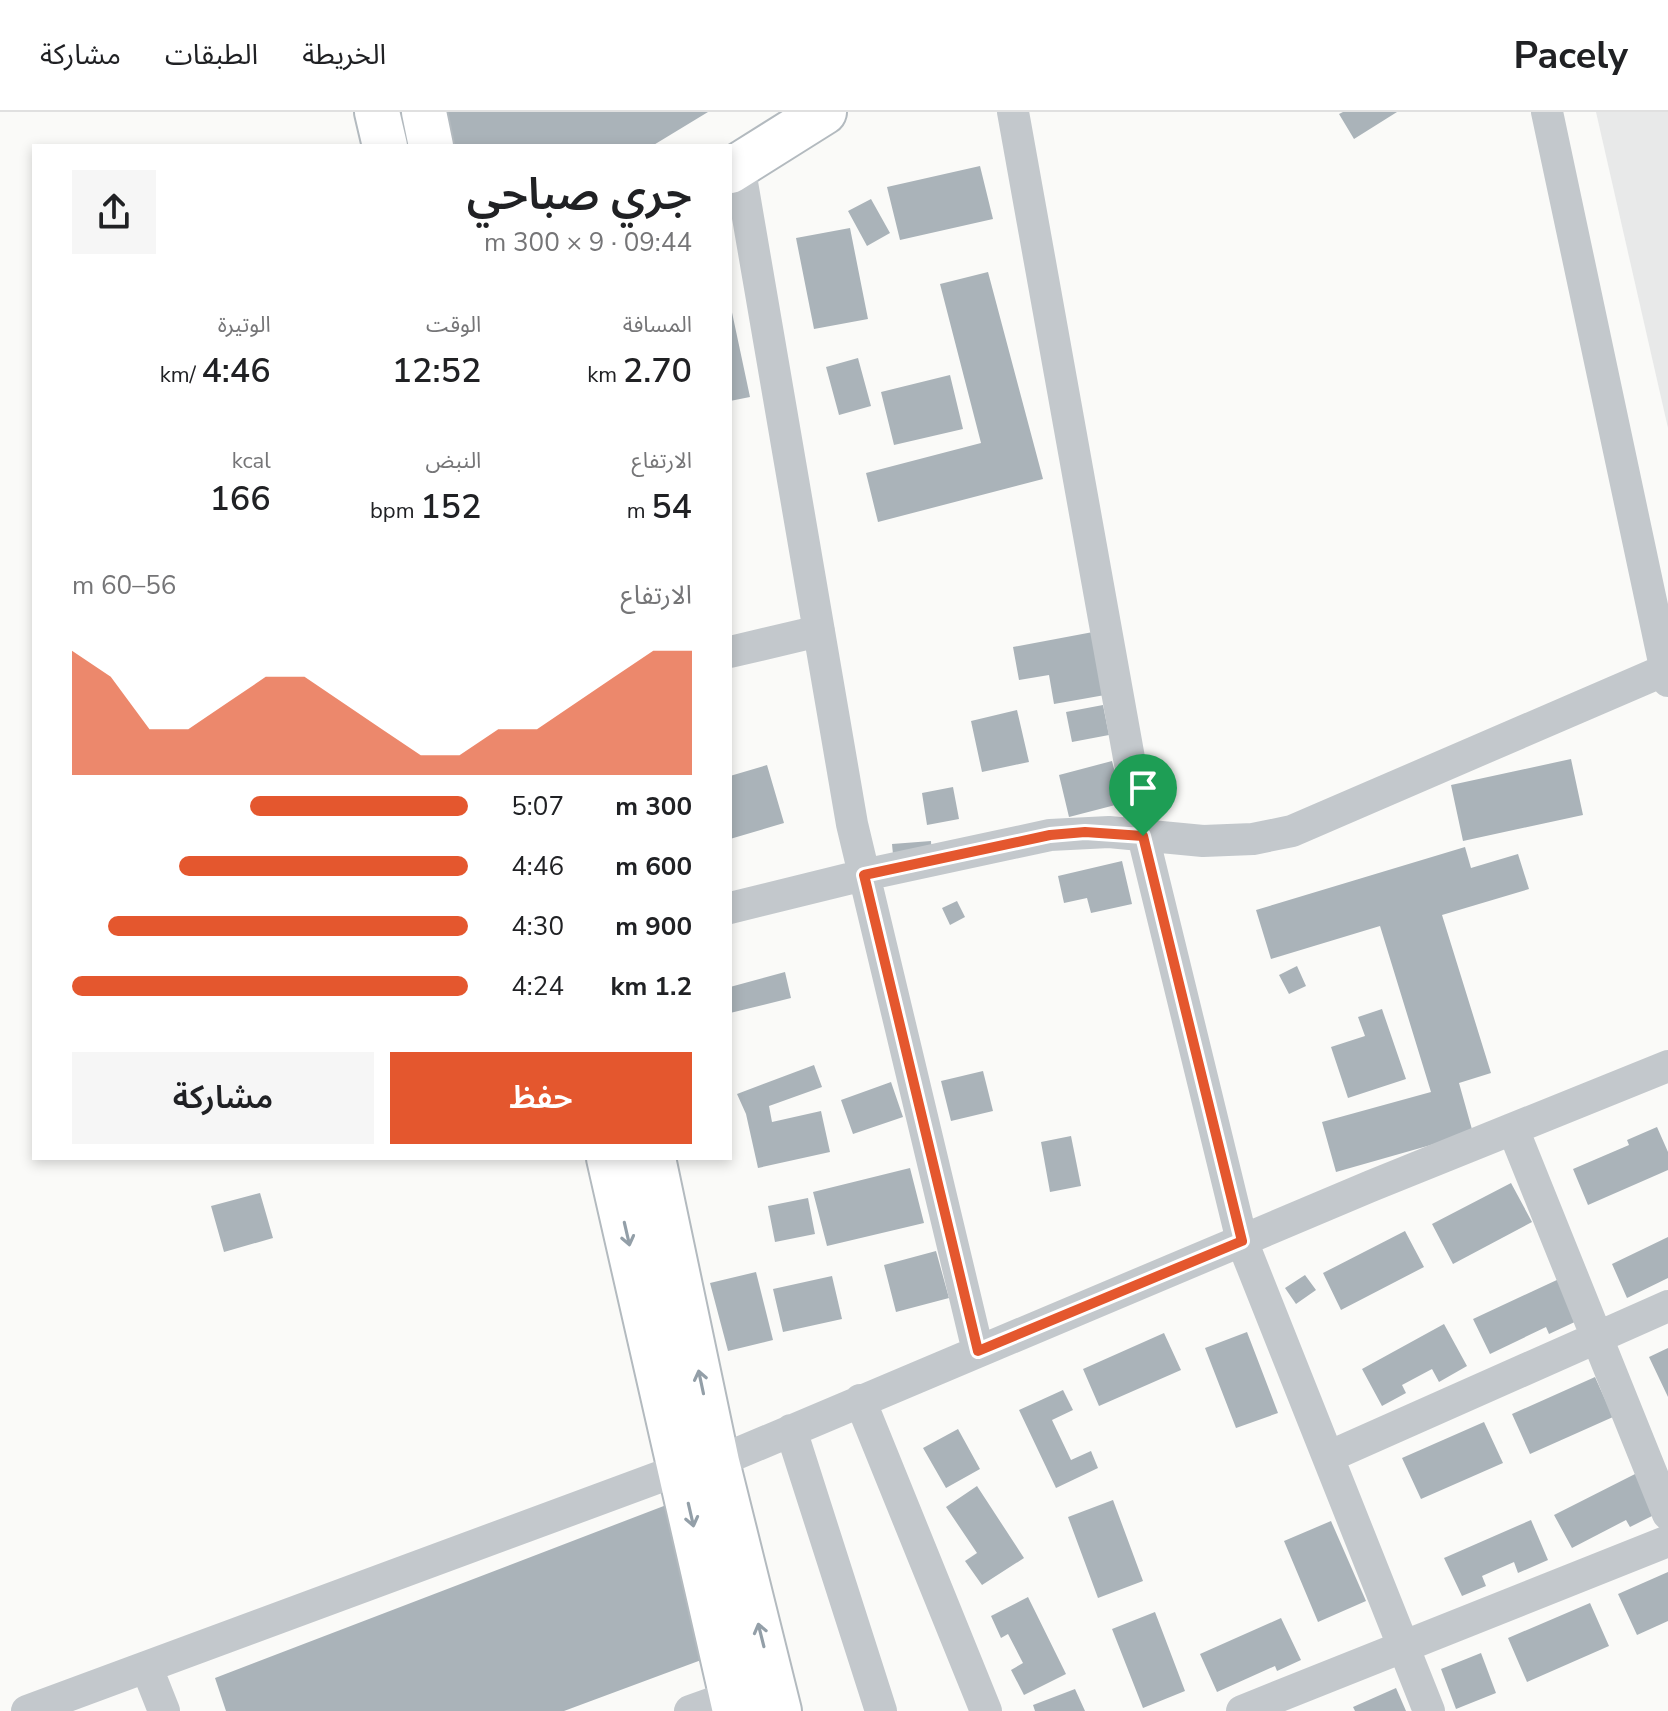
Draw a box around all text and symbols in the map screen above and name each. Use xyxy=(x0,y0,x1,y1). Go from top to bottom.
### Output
text: Pacely xyxy=(1514,30,1628,81)
text: مشاركة xyxy=(40,36,121,74)
text: الطبقات xyxy=(165,36,258,74)
text: الخريطة xyxy=(302,36,386,74)
text: جري صباحي xyxy=(467,165,692,225)
button: share xyxy=(72,170,156,254)
text: 09:44 · 9 × 300 m xyxy=(484,225,692,260)
text: الوتيرة xyxy=(218,310,271,340)
text: الوقت xyxy=(426,310,481,340)
text: المسافة xyxy=(623,310,692,340)
text: 4:46 xyxy=(201,348,271,394)
text: 12:52 xyxy=(392,348,481,394)
text: 2.70 xyxy=(623,348,692,394)
text: /km xyxy=(160,360,201,390)
text: km xyxy=(587,360,623,390)
text: kcal xyxy=(232,446,271,476)
text: النبض xyxy=(426,446,481,476)
text: الارتفاع xyxy=(632,446,692,476)
text: 166 xyxy=(209,476,271,522)
text: 152 xyxy=(420,484,481,530)
text: 54 xyxy=(651,484,692,530)
text: bpm xyxy=(370,496,420,526)
text: m xyxy=(627,496,651,526)
text: 56–60 m xyxy=(72,568,176,603)
text: الارتفاع xyxy=(621,578,692,613)
pin xyxy=(1109,754,1177,836)
icon: arrive xyxy=(1121,766,1165,810)
text: 5:07 xyxy=(511,789,564,824)
text: 300 m xyxy=(615,789,692,824)
text: 4:46 xyxy=(511,849,564,884)
text: 600 m xyxy=(615,849,692,884)
text: 4:30 xyxy=(511,909,564,944)
text: 900 m xyxy=(615,909,692,944)
text: 4:24 xyxy=(511,969,564,1004)
text: 1.2 km xyxy=(611,969,692,1004)
button: مشاركة xyxy=(72,1052,374,1144)
button: حفظ xyxy=(390,1052,692,1144)
one-way arrow xyxy=(620,1221,635,1246)
one-way arrow xyxy=(692,1370,707,1396)
one-way arrow xyxy=(684,1501,699,1527)
one-way arrow xyxy=(752,1623,767,1649)

